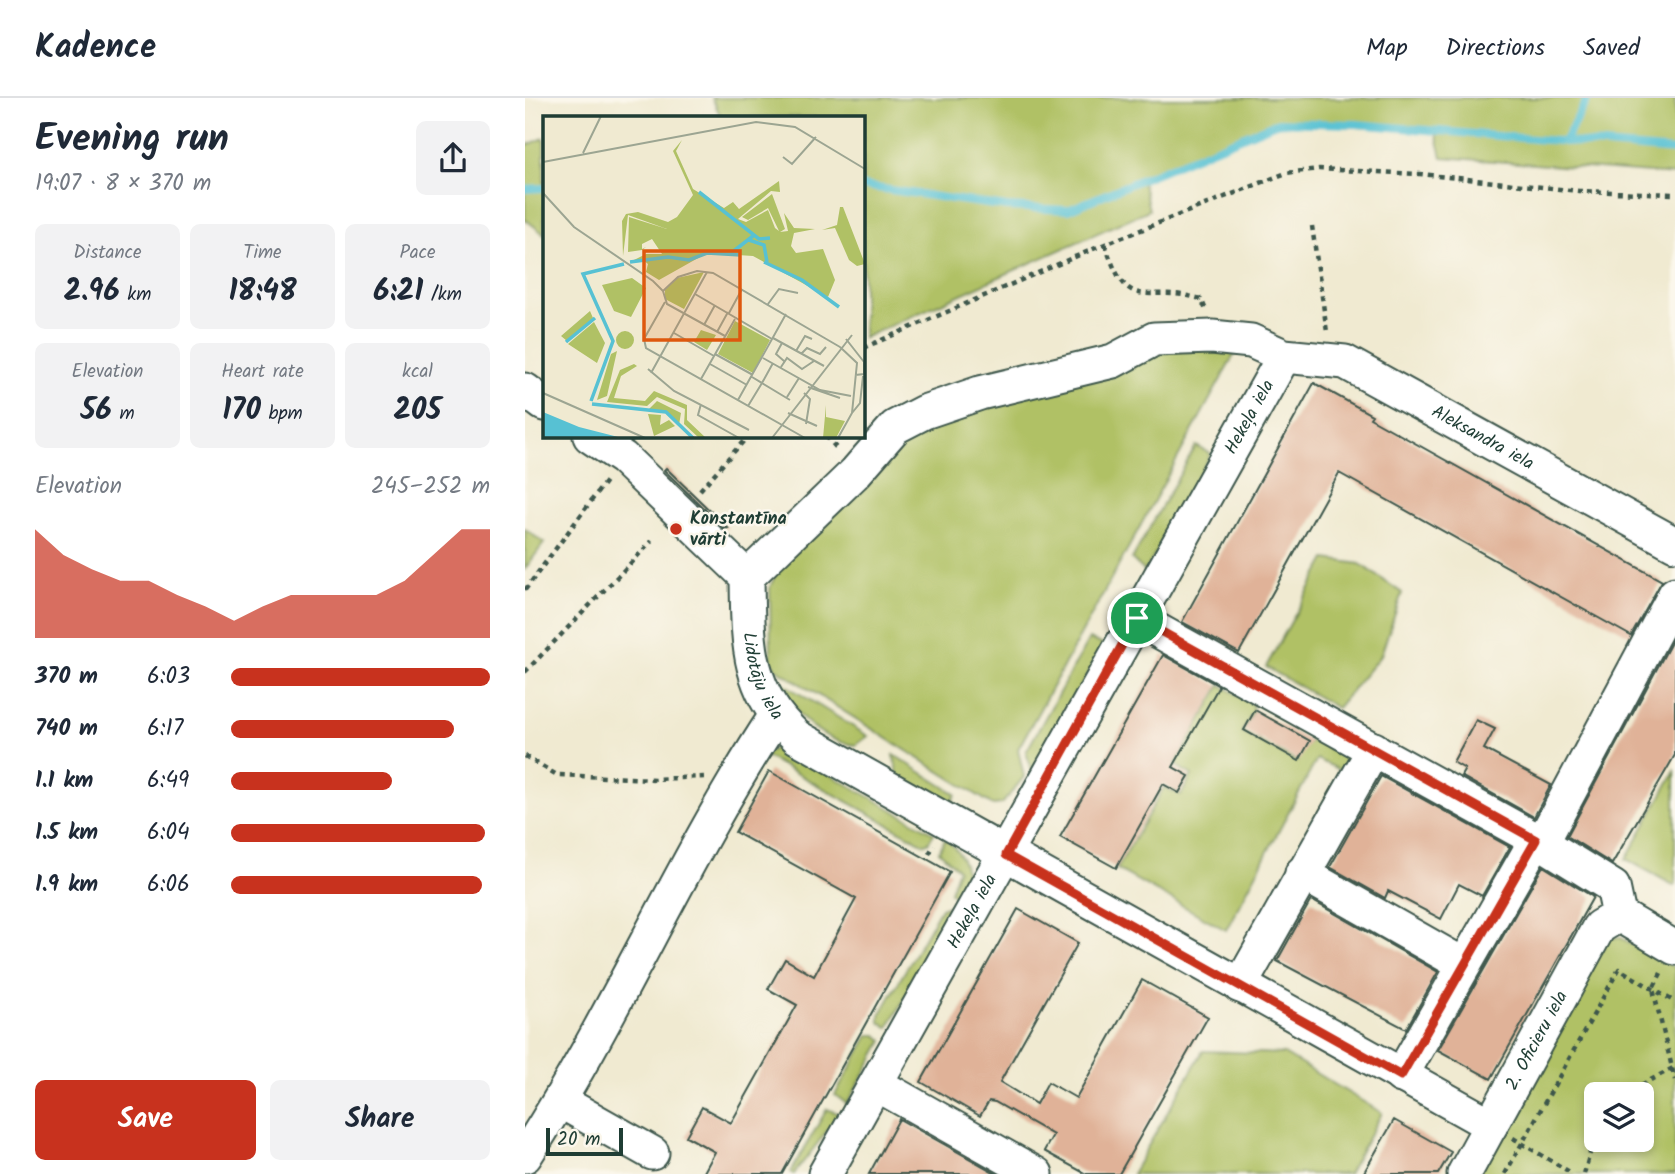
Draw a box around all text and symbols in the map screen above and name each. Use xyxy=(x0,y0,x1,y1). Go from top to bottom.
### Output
text: Kadence xyxy=(35,22,156,75)
text: Map xyxy=(1366,29,1408,68)
text: Directions xyxy=(1446,29,1545,68)
text: Saved xyxy=(1583,29,1640,68)
text: Evening run xyxy=(35,110,229,170)
inset map xyxy=(543,116,865,438)
button: share xyxy=(416,121,490,195)
text: 19:07 · 8 × 370 m xyxy=(35,166,211,202)
text: Distance xyxy=(73,238,142,268)
text: Time xyxy=(243,238,282,268)
text: Pace xyxy=(399,238,436,268)
text: 2.96 xyxy=(64,268,120,316)
text: 18:48 xyxy=(228,268,297,316)
text: 6:21 xyxy=(373,268,423,316)
text: km xyxy=(120,280,151,310)
text: /km xyxy=(423,280,462,310)
text: Elevation xyxy=(72,357,143,387)
text: Heart rate xyxy=(221,357,304,387)
text: kcal xyxy=(402,357,433,387)
street label: Hekeļa iela xyxy=(1217,374,1282,460)
text: 56 xyxy=(80,387,112,435)
text: 170 xyxy=(222,387,261,435)
text: 205 xyxy=(393,387,442,435)
street label: Aleksandra iela xyxy=(1426,398,1539,478)
text: m xyxy=(112,399,135,429)
text: bpm xyxy=(261,399,303,429)
text: Elevation xyxy=(35,469,122,505)
text: 245–252 m xyxy=(371,469,490,505)
place label: Konstantīna vārti xyxy=(690,505,787,555)
marker: Konstantīna vārti xyxy=(668,521,684,537)
pin xyxy=(1107,588,1167,648)
icon: arrive xyxy=(1118,599,1156,637)
street label: Lidotāju iela xyxy=(734,631,791,727)
text: 370 m xyxy=(35,659,98,695)
text: 6:03 xyxy=(147,659,190,695)
text: 740 m xyxy=(35,711,98,747)
text: 6:17 xyxy=(147,711,183,747)
text: 1.1 km xyxy=(35,763,93,799)
text: 6:49 xyxy=(147,763,189,799)
text: 1.5 km xyxy=(35,815,98,851)
text: 6:04 xyxy=(147,815,190,851)
text: 1.9 km xyxy=(35,867,98,903)
text: 6:06 xyxy=(147,867,190,903)
street label: Hekeļa iela xyxy=(940,869,1005,954)
street label: 2. Oficieru iela xyxy=(1498,985,1576,1096)
button: Save xyxy=(35,1080,256,1160)
button: Share xyxy=(270,1080,490,1160)
map controls xyxy=(1584,1082,1654,1152)
button: layers xyxy=(1584,1082,1654,1152)
scale bar xyxy=(546,1125,623,1157)
text: 20 m xyxy=(557,1125,600,1155)

